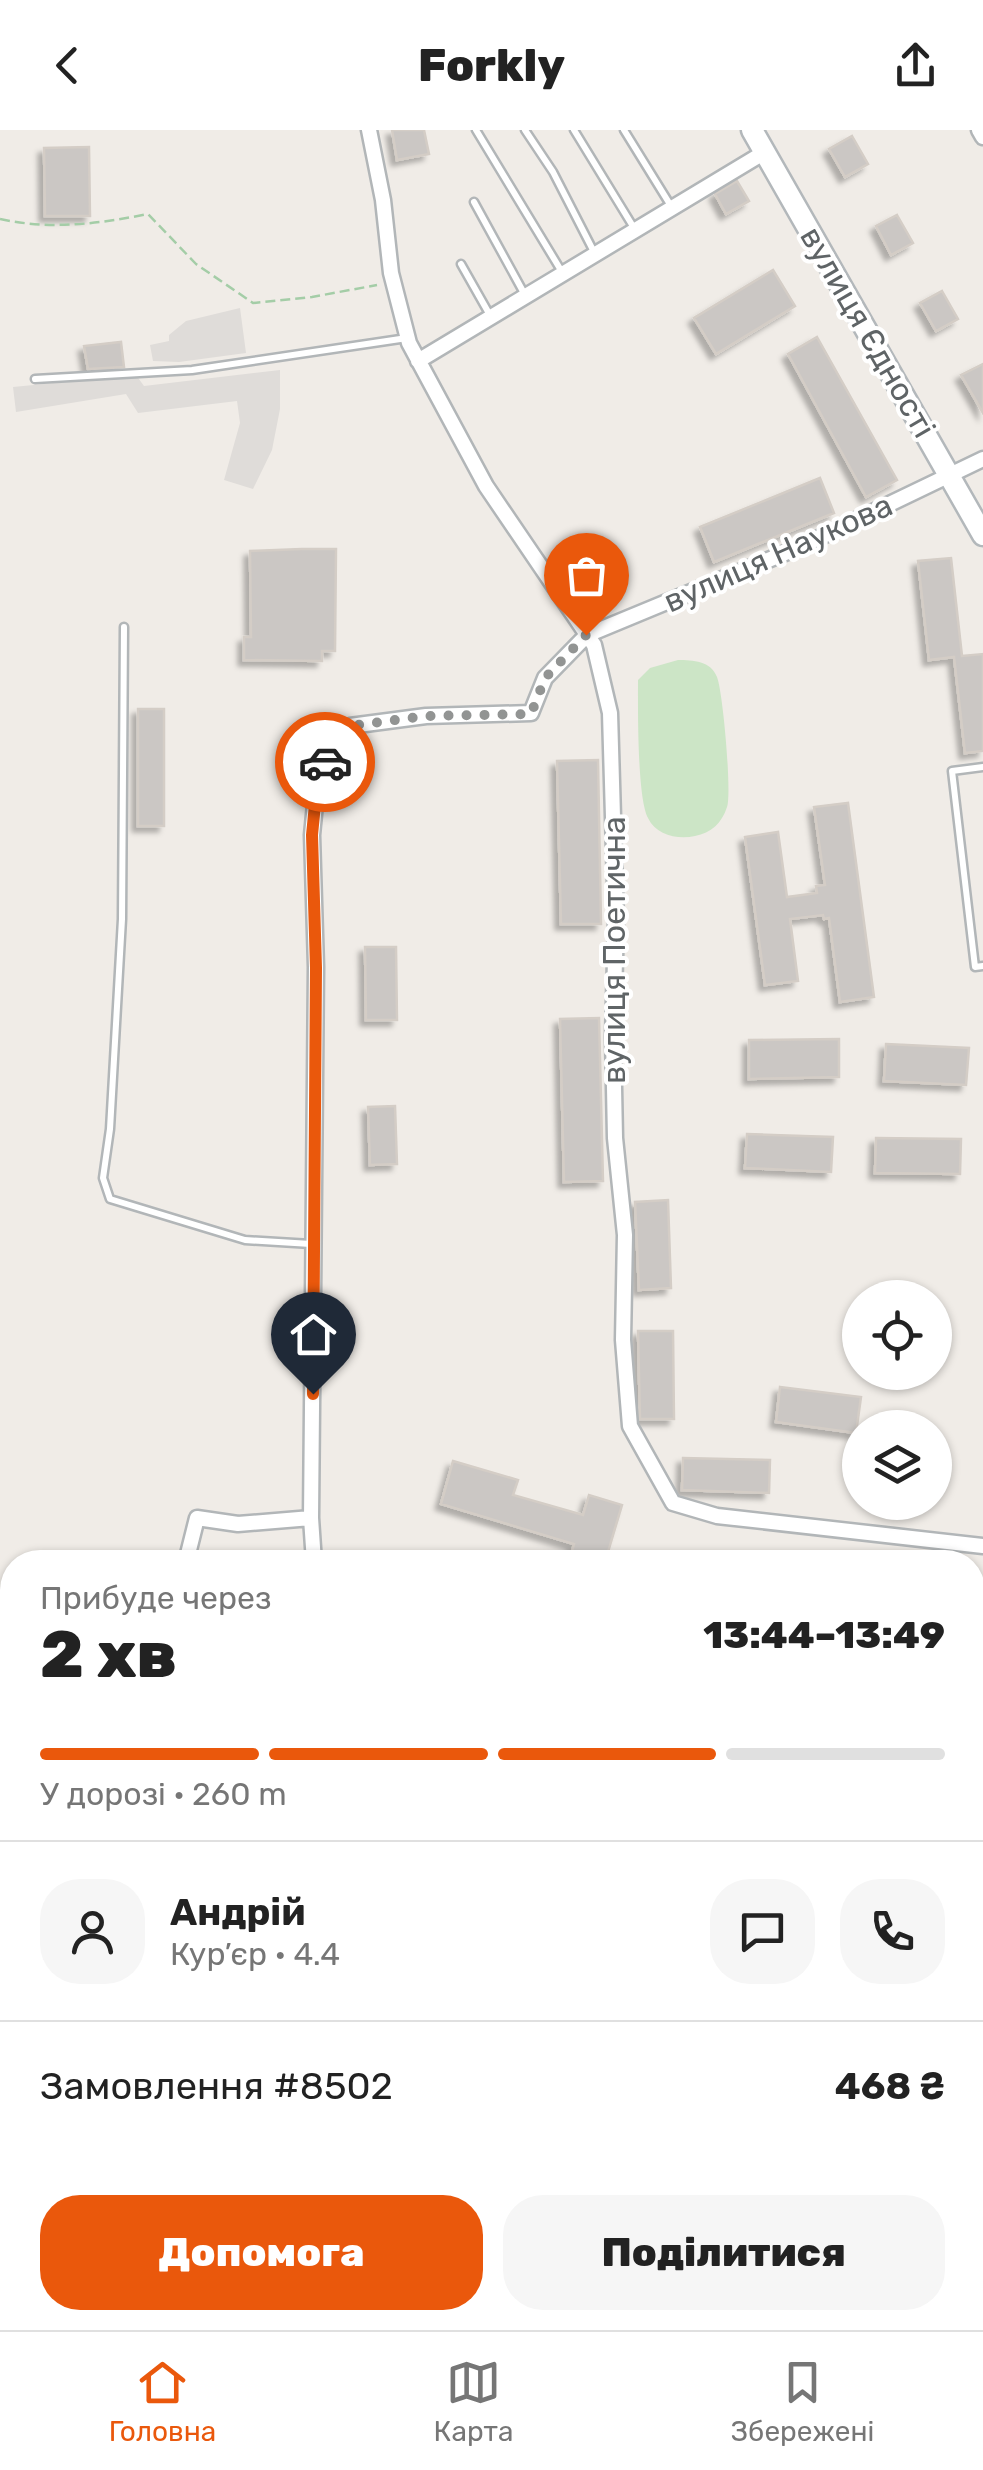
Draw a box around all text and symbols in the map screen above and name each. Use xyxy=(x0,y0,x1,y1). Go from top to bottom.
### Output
icon: back xyxy=(40,38,95,93)
icon: share xyxy=(888,38,943,93)
text: Forkly xyxy=(418,39,565,92)
street label: вулиця Єдності xyxy=(792,220,944,444)
street label: вулиця Наукова xyxy=(658,486,898,620)
pin xyxy=(544,533,629,636)
icon: bag xyxy=(559,548,614,603)
courier xyxy=(275,712,375,812)
icon: car xyxy=(298,735,353,790)
street label: вулиця Поетична xyxy=(595,816,633,1084)
map controls xyxy=(842,1280,952,1520)
button: locate xyxy=(842,1280,952,1390)
pin xyxy=(271,1292,356,1395)
icon: home xyxy=(286,1307,341,1362)
button: layers xyxy=(842,1410,952,1520)
text: Прибуде через xyxy=(40,1579,271,1617)
text: 13:44–13:49 xyxy=(703,1612,945,1658)
text: 2 хв xyxy=(40,1616,177,1693)
text: У дорозі · 260 m xyxy=(40,1775,287,1813)
button: person xyxy=(40,1879,145,1984)
button: chat xyxy=(710,1879,815,1984)
button: phone xyxy=(840,1879,945,1984)
text: Андрій xyxy=(170,1889,305,1935)
text: Кур’єр · 4.4 xyxy=(170,1935,340,1973)
text: Замовлення #8502 xyxy=(40,2063,393,2109)
text: 468 ₴ xyxy=(835,2063,945,2109)
button: Допомога xyxy=(40,2195,483,2310)
button: Поділитися xyxy=(503,2195,945,2310)
tab: Головна xyxy=(109,2355,216,2448)
tab: Карта xyxy=(434,2355,513,2448)
tab: Збережені xyxy=(731,2355,874,2448)

